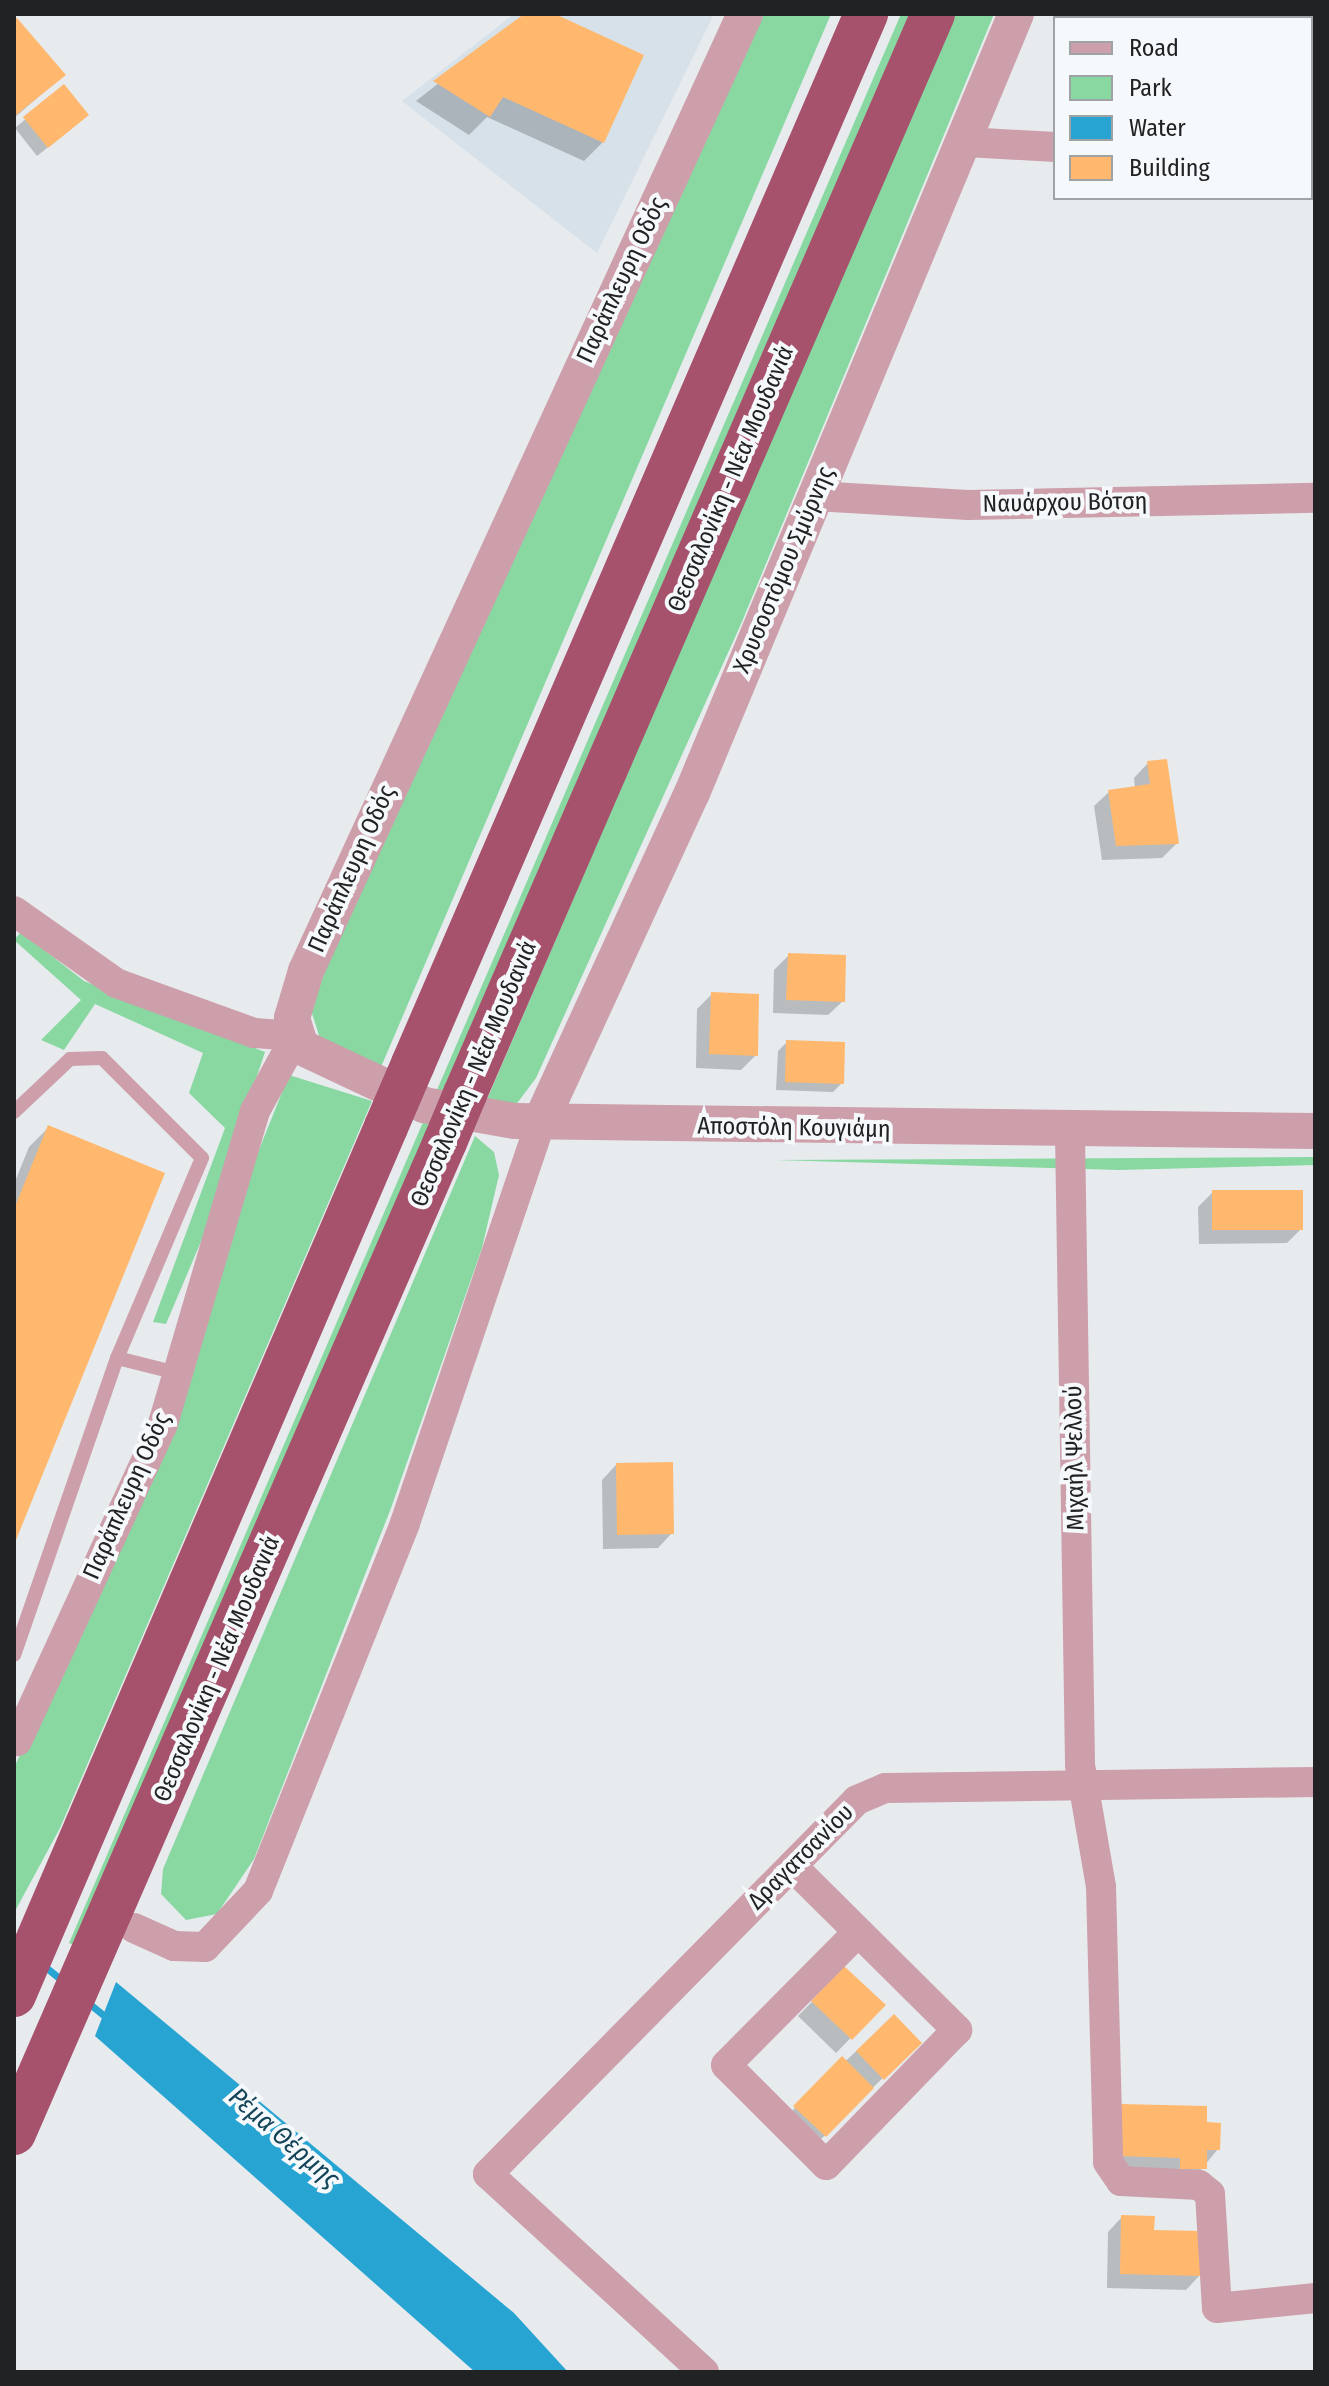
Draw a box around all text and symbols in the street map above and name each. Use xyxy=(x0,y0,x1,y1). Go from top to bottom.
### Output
legend xyxy=(1053,16,1313,200)
text: Road xyxy=(1129,34,1179,62)
text: Park xyxy=(1129,74,1172,102)
text: Water xyxy=(1129,114,1186,142)
text: Building xyxy=(1129,154,1210,182)
street label: Παράπλευρη Οδός xyxy=(571,193,673,367)
street label: Θεσσαλονίκη - Νέα Μουδανιά xyxy=(662,342,800,616)
street label: Χρυσοστόμου Σμύρνης xyxy=(728,463,840,677)
street label: Ναυάρχου Βότση xyxy=(982,487,1148,519)
street label: Παράπλευρη Οδός xyxy=(302,781,402,957)
street label: Θεσσαλονίκη - Νέα Μουδανιά xyxy=(405,937,543,1211)
street label: Αποστόλη Κουγιάμη xyxy=(697,1112,891,1144)
street label: Μιχαήλ Ψελλού xyxy=(1059,1385,1091,1531)
street label: Παράπλευρη Οδός xyxy=(77,1408,177,1584)
street label: Θεσσαλονίκη - Νέα Μουδανιά xyxy=(148,1532,286,1806)
street label: Δραγατσανίου xyxy=(742,1798,860,1916)
water label: Ρέμα Θέρμης xyxy=(222,2081,346,2195)

